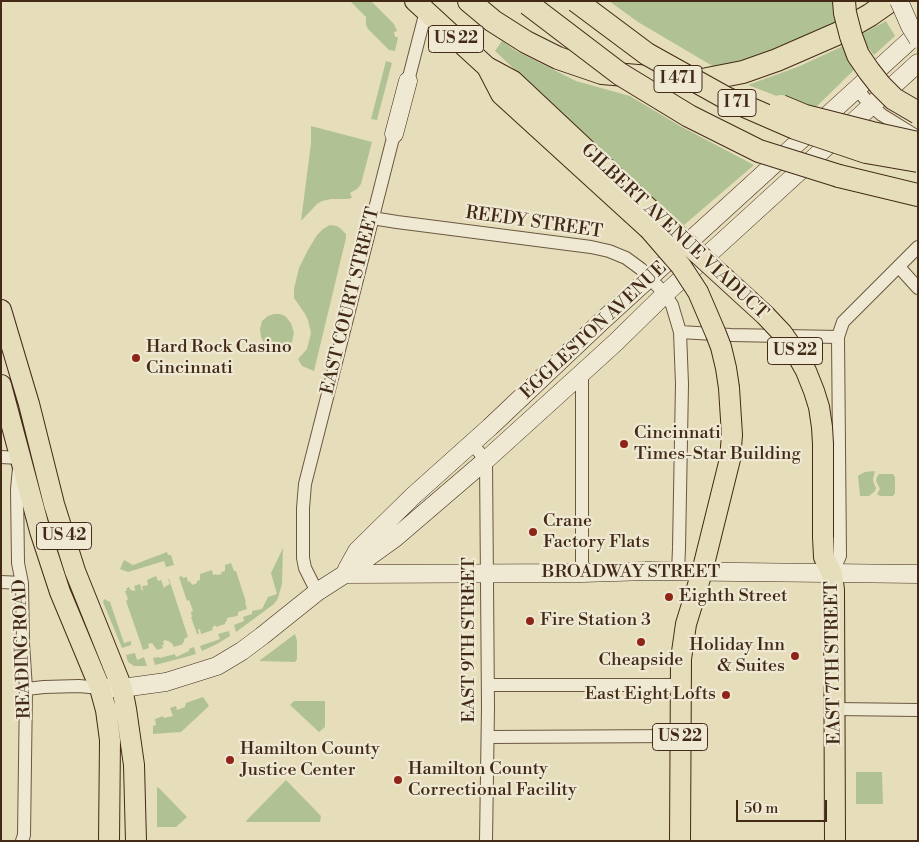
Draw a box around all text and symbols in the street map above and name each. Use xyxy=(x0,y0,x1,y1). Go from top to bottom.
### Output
road number: US 22 xyxy=(428,26,484,52)
road number: I 471 xyxy=(654,66,702,92)
road number: I 71 xyxy=(718,90,756,116)
street label: GILBERT AVENUE VIADUCT xyxy=(576,140,772,324)
street label: REEDY STREET xyxy=(464,203,604,243)
street label: EAST COURT STREET xyxy=(317,205,385,397)
street label: EGGLESTON AVENUE xyxy=(516,258,672,404)
place label: Hard Rock Casino Cincinnati xyxy=(146,337,292,379)
road number: US 22 xyxy=(768,338,822,364)
marker: Hard Rock Casino Cincinnati xyxy=(130,352,142,364)
place label: Cincinnati Times-Star Building xyxy=(634,423,801,466)
marker: Cincinnati Times-Star Building xyxy=(618,438,630,450)
place label: Crane Factory Flats xyxy=(543,511,650,554)
road number: US 42 xyxy=(36,522,92,550)
marker: Crane Factory Flats xyxy=(527,526,539,538)
street label: EAST 9TH STREET xyxy=(459,557,481,723)
street label: BROADWAY STREET xyxy=(542,562,720,584)
street label: READING ROAD xyxy=(10,579,36,719)
street label: EAST 7TH STREET xyxy=(822,581,846,745)
place label: Eighth Street xyxy=(679,586,787,608)
marker: Eighth Street xyxy=(663,591,675,603)
place label: Fire Station 3 xyxy=(540,610,651,632)
marker: Fire Station 3 xyxy=(524,615,536,627)
place label: Holiday Inn & Suites xyxy=(689,635,785,678)
marker: Cheapside xyxy=(635,636,647,648)
place label: Cheapside xyxy=(599,650,683,672)
marker: Holiday Inn & Suites xyxy=(789,650,801,662)
place label: East Eight Lofts xyxy=(585,684,716,706)
marker: East Eight Lofts xyxy=(720,689,732,701)
road number: US 22 xyxy=(652,724,708,750)
place label: Hamilton County Justice Center xyxy=(240,739,380,782)
marker: Hamilton County Justice Center xyxy=(224,754,236,766)
place label: Hamilton County Correctional Facility xyxy=(408,759,577,802)
marker: Hamilton County Correctional Facility xyxy=(392,774,404,786)
scale bar xyxy=(739,790,830,822)
text: 50 m xyxy=(744,799,778,818)

